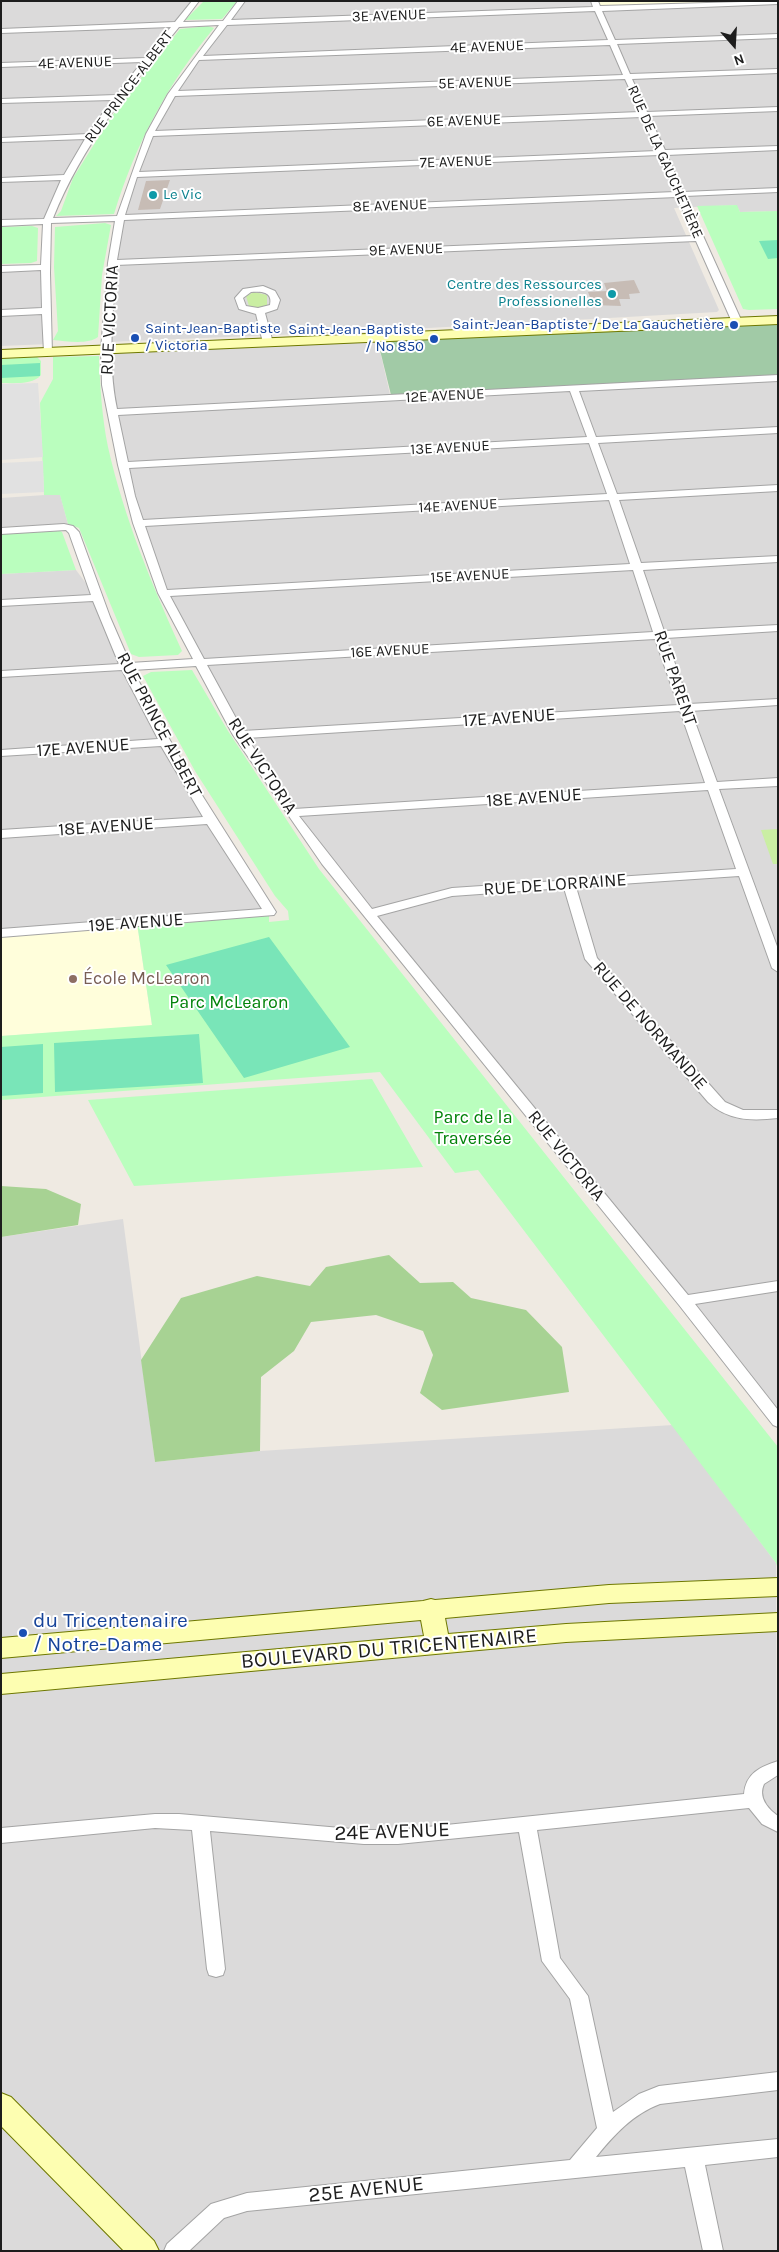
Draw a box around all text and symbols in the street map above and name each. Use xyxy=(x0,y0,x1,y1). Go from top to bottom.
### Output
street label: 3E AVENUE xyxy=(352,6,426,26)
north arrow xyxy=(709,20,759,70)
street label: RUE PRINCE-ALBERT xyxy=(81,27,177,147)
street label: 4E AVENUE xyxy=(450,37,524,57)
text: N xyxy=(732,50,747,69)
street label: 4E AVENUE xyxy=(38,53,112,73)
street label: 5E AVENUE xyxy=(438,73,512,93)
street label: RUE DE LA GAUCHETIÈRE xyxy=(623,83,707,241)
street label: 6E AVENUE xyxy=(427,111,501,131)
street label: 7E AVENUE xyxy=(419,152,493,172)
place label: Le Vic xyxy=(163,186,202,204)
marker: Le Vic xyxy=(147,189,159,201)
street label: 8E AVENUE xyxy=(352,196,428,216)
street label: 9E AVENUE xyxy=(369,240,443,260)
street label: RUE VICTORIA xyxy=(96,264,124,376)
place label: Centre des Ressources Professionelles xyxy=(447,276,602,311)
marker: Centre des Ressources Professionelles xyxy=(606,288,618,300)
place label: Saint-Jean-Baptiste / De La Gauchetière xyxy=(452,316,724,334)
marker: Saint-Jean-Baptiste / De La Gauchetière xyxy=(728,319,740,331)
place label: Saint-Jean-Baptiste / Victoria xyxy=(145,320,281,355)
place label: Saint-Jean-Baptiste / No 850 xyxy=(288,321,424,356)
marker: Saint-Jean-Baptiste / Victoria xyxy=(129,332,141,344)
marker: Saint-Jean-Baptiste / No 850 xyxy=(428,333,440,345)
street label: 12E AVENUE xyxy=(405,385,485,407)
street label: 13E AVENUE xyxy=(410,437,490,459)
street label: 14E AVENUE xyxy=(418,495,498,517)
street label: 15E AVENUE xyxy=(430,565,510,587)
street label: RUE PARENT xyxy=(649,628,701,728)
street label: 16E AVENUE xyxy=(350,640,430,662)
street label: RUE PRINCE ALBERT xyxy=(112,649,206,801)
street label: 17E AVENUE xyxy=(462,704,556,732)
street label: RUE VICTORIA xyxy=(223,714,301,818)
street label: 17E AVENUE xyxy=(36,734,130,762)
street label: 18E AVENUE xyxy=(486,784,582,812)
street label: 18E AVENUE xyxy=(58,813,154,841)
street label: RUE DE LORRAINE xyxy=(483,869,627,901)
street label: 19E AVENUE xyxy=(88,909,184,937)
street label: RUE DE NORMANDIE xyxy=(588,957,712,1095)
place label: École McLearon xyxy=(83,968,210,990)
marker: École McLearon xyxy=(67,973,79,985)
park label: Parc McLearon xyxy=(169,992,289,1014)
street label: RUE VICTORIA xyxy=(523,1106,609,1206)
park label: Parc de la Traversée xyxy=(433,1107,513,1150)
place label: du Tricentenaire / Notre-Dame xyxy=(33,1608,188,1658)
street label: BOULEVARD DU TRICENTENAIRE xyxy=(240,1624,538,1674)
marker: du Tricentenaire / Notre-Dame xyxy=(17,1627,29,1639)
street label: 24E AVENUE xyxy=(334,1817,450,1847)
street label: 25E AVENUE xyxy=(307,2171,425,2209)

